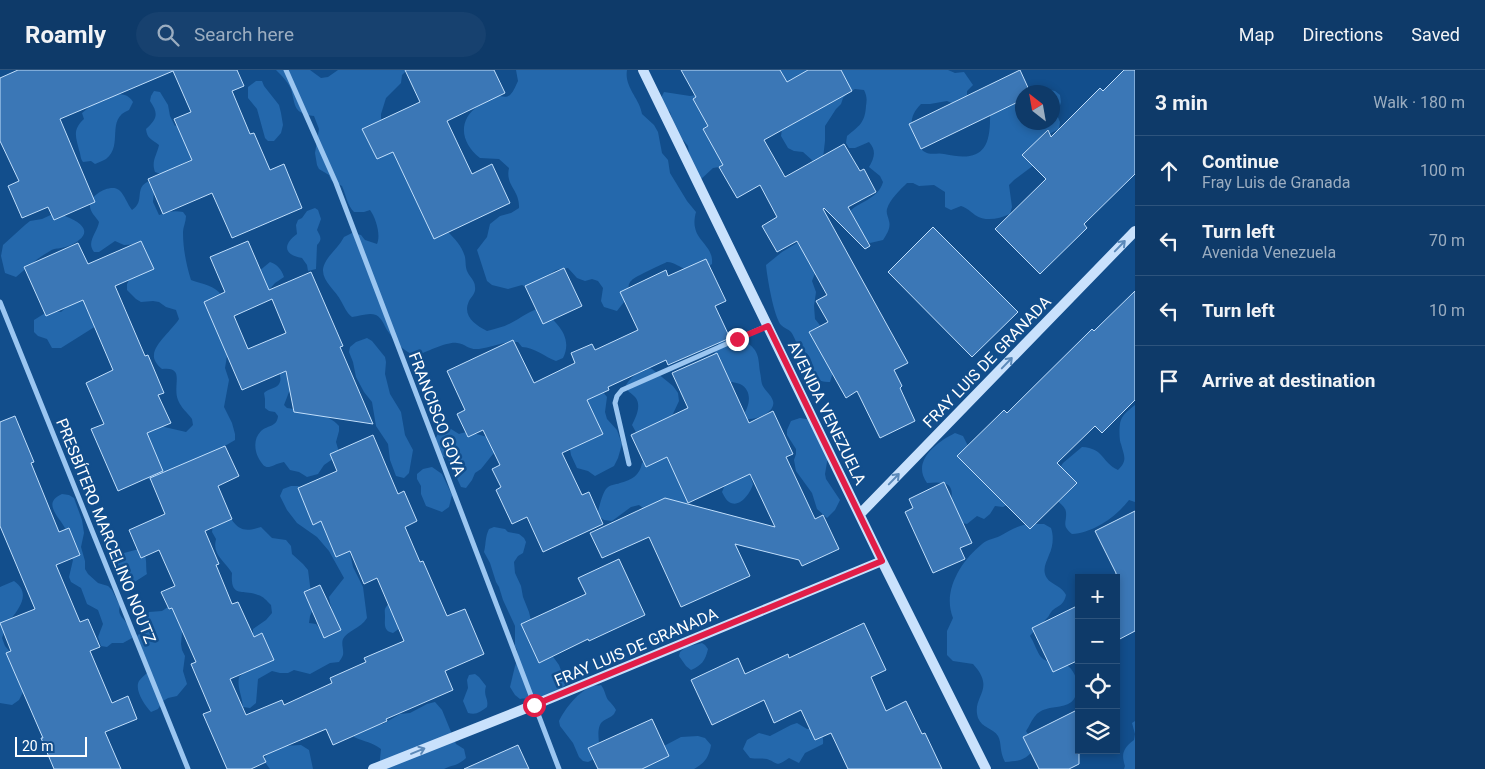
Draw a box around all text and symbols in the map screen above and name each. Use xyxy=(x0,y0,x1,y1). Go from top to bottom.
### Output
search box xyxy=(136,12,486,57)
text: Roamly xyxy=(25,21,106,49)
icon: search xyxy=(154,21,182,49)
text: Search here xyxy=(194,23,294,46)
text: Map xyxy=(1239,24,1274,45)
text: Directions xyxy=(1302,24,1383,45)
text: Saved xyxy=(1411,24,1460,45)
north arrow xyxy=(1015,85,1060,130)
text: 3 min xyxy=(1155,91,1208,115)
text: Walk · 180 m xyxy=(1373,93,1465,112)
text: Continue xyxy=(1202,150,1279,173)
icon: ahead xyxy=(1155,157,1183,185)
text: 100 m xyxy=(1420,161,1465,180)
text: Fray Luis de Granada xyxy=(1202,173,1351,192)
text: Turn left xyxy=(1202,220,1275,243)
icon: left xyxy=(1155,227,1183,255)
text: 70 m xyxy=(1429,231,1465,250)
one-way arrow xyxy=(1114,240,1126,253)
text: Avenida Venezuela xyxy=(1202,243,1336,262)
street label: FRAY LUIS DE GRANADA xyxy=(919,292,1055,432)
icon: left xyxy=(1155,297,1183,325)
text: Turn left xyxy=(1202,299,1275,322)
text: 10 m xyxy=(1429,301,1465,320)
route end xyxy=(726,328,749,351)
street label: AVENIDA VENEZUELA xyxy=(784,338,870,488)
street label: FRANCISCO GOYA xyxy=(405,349,470,479)
one-way arrow xyxy=(1001,357,1013,369)
icon: arrive xyxy=(1155,367,1183,395)
text: Arrive at destination xyxy=(1202,369,1375,392)
street label: PRESBÍTERO MARCELINO NOUTZ xyxy=(52,416,160,646)
one-way arrow xyxy=(888,473,900,486)
map controls xyxy=(1075,574,1120,754)
button: + xyxy=(1075,574,1120,619)
street label: FRAY LUIS DE GRANADA xyxy=(551,604,721,690)
button: − xyxy=(1075,619,1120,664)
button: locate xyxy=(1075,664,1120,709)
route start xyxy=(523,694,546,717)
button: layers xyxy=(1075,709,1120,754)
scale bar xyxy=(15,734,88,757)
text: 20 m xyxy=(22,738,54,754)
one-way arrow xyxy=(410,746,425,755)

